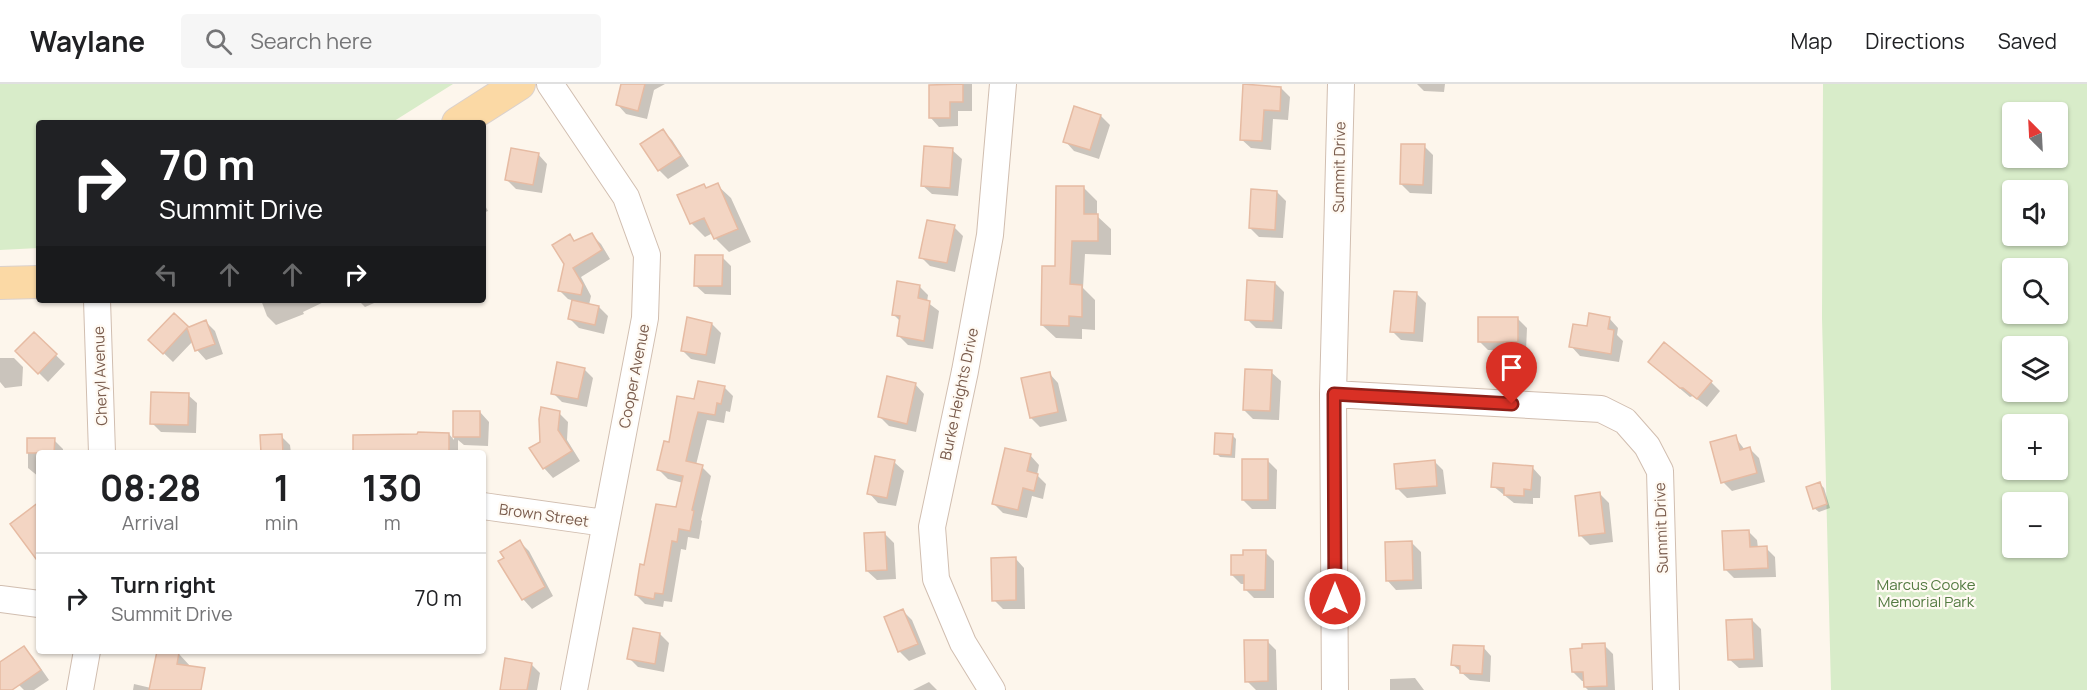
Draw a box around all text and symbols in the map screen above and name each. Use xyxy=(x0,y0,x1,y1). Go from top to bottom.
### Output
search box xyxy=(181,14,601,68)
text: Waylane xyxy=(30,22,145,60)
icon: search xyxy=(202,25,235,58)
text: Search here xyxy=(250,26,372,56)
text: Map xyxy=(1791,27,1832,55)
text: Directions xyxy=(1865,27,1965,55)
text: Saved xyxy=(1998,27,2057,55)
north arrow xyxy=(2002,102,2068,168)
map controls xyxy=(2002,102,2068,558)
street label: Summit Drive xyxy=(1328,121,1350,213)
text: 70 m xyxy=(159,135,255,193)
icon: right xyxy=(60,144,138,222)
button: sound xyxy=(2002,180,2068,246)
text: Summit Drive xyxy=(159,190,323,227)
icon: left xyxy=(150,258,183,291)
icon: ahead xyxy=(213,258,246,291)
icon: ahead xyxy=(276,258,309,291)
icon: right xyxy=(339,258,372,291)
button: search xyxy=(2002,258,2068,324)
street label: Cooper Avenue xyxy=(614,322,654,430)
street label: Cheryl Avenue xyxy=(88,326,112,426)
street label: Burke Heights Drive xyxy=(935,326,983,462)
button: layers xyxy=(2002,336,2068,402)
pin xyxy=(1486,342,1537,404)
icon: arrive xyxy=(1495,351,1528,384)
button: + xyxy=(2002,414,2068,480)
text: 08:28 xyxy=(100,463,201,512)
text: 1 xyxy=(274,463,289,512)
text: 130 xyxy=(362,463,422,512)
street label: Summit Drive xyxy=(1649,482,1673,574)
button: − xyxy=(2002,492,2068,558)
street label: Brown Street xyxy=(498,498,590,532)
text: Arrival xyxy=(122,509,179,536)
text: min xyxy=(265,509,298,536)
text: m xyxy=(384,509,401,536)
position arrow xyxy=(1303,567,1367,631)
text: Turn right xyxy=(111,570,216,600)
park label: Marcus Cooke Memorial Park xyxy=(1877,574,1976,612)
icon: right xyxy=(60,582,93,615)
text: 70 m xyxy=(414,583,462,613)
text: Summit Drive xyxy=(111,600,233,627)

